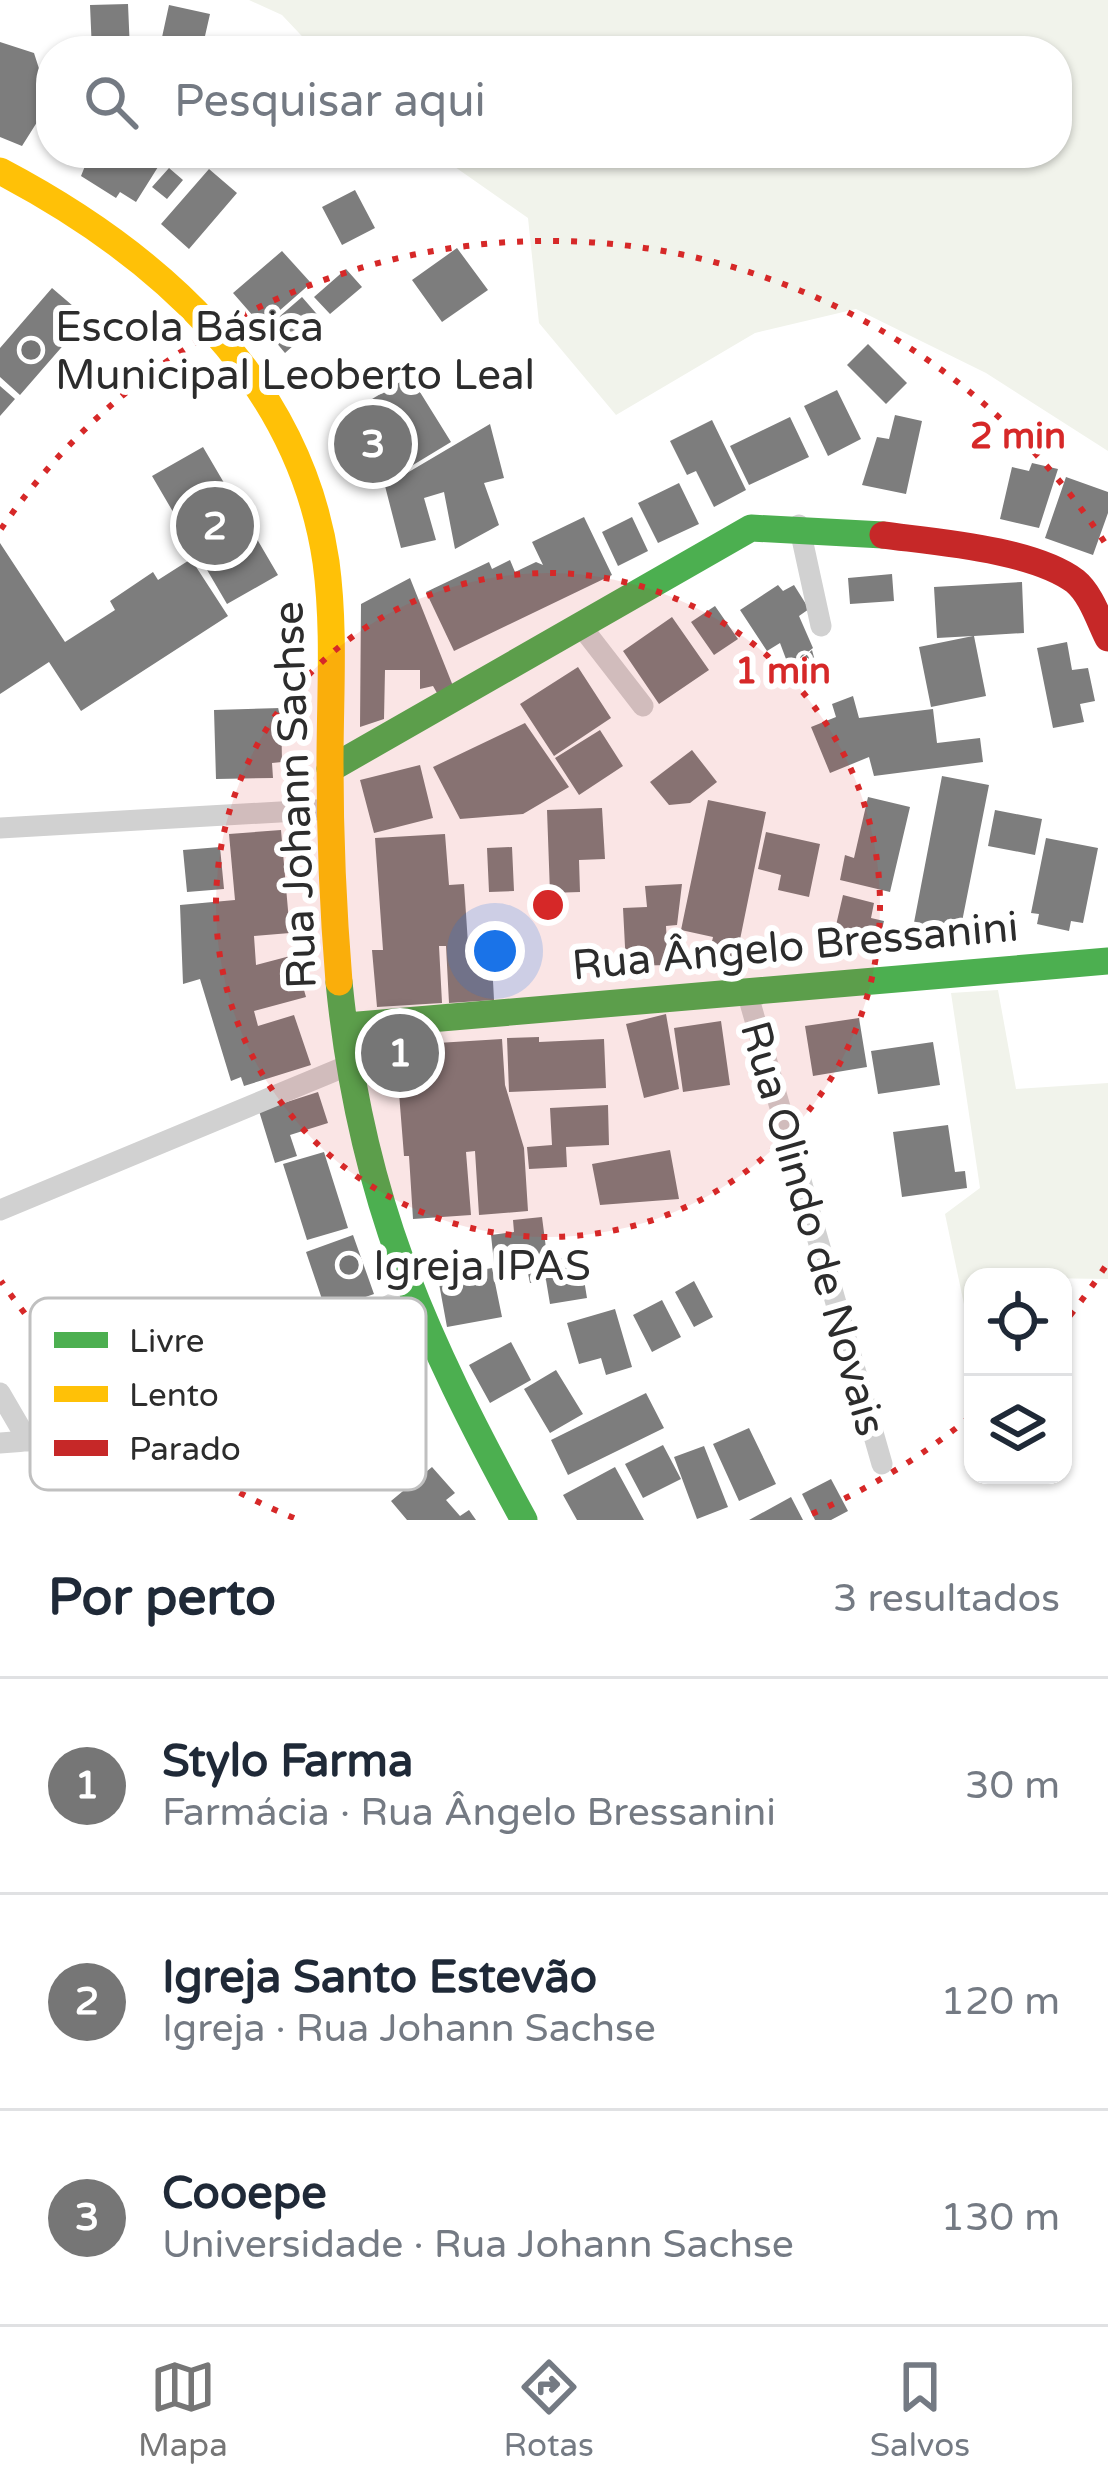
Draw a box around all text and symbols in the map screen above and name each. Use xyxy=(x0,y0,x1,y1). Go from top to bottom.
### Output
search box xyxy=(36,36,1072,168)
icon: search xyxy=(78,69,144,135)
text: Pesquisar aqui xyxy=(174,75,486,129)
place label: Escola Básica Municipal Leoberto Leal xyxy=(55,302,535,401)
marker: Escola Básica Municipal Leoberto Leal xyxy=(18,337,44,363)
pin: 3 xyxy=(334,399,412,489)
text: 2 min xyxy=(970,415,1066,458)
pin: 2 xyxy=(176,481,254,571)
street label: Rua Johann Sachse xyxy=(263,600,328,990)
text: 1 min xyxy=(735,650,831,693)
centre of rings xyxy=(527,884,569,926)
street label: Rua Ângelo Bressanini xyxy=(570,902,1020,991)
your location xyxy=(465,921,525,981)
pin: 1 xyxy=(361,1008,439,1098)
street label: Rua Olindo de Novais xyxy=(729,1015,896,1442)
place label: Igreja IPAS xyxy=(373,1241,591,1292)
marker: Igreja IPAS xyxy=(336,1252,362,1278)
map controls xyxy=(964,1268,1072,1484)
button: locate xyxy=(964,1268,1072,1376)
legend xyxy=(30,1298,426,1490)
text: Livre xyxy=(129,1322,205,1361)
text: Lento xyxy=(129,1376,219,1415)
button: layers xyxy=(964,1376,1072,1484)
text: Parado xyxy=(129,1430,241,1469)
text: Por perto xyxy=(48,1567,276,1629)
text: 3 resultados xyxy=(833,1575,1060,1622)
text: Stylo Farma xyxy=(162,1735,413,1789)
text: 1 xyxy=(75,1762,99,1809)
text: 30 m xyxy=(965,1762,1060,1809)
text: Farmácia · Rua Ângelo Bressanini xyxy=(162,1789,776,1836)
text: Igreja Santo Estevão xyxy=(162,1951,597,2005)
text: 2 xyxy=(75,1978,99,2025)
text: 120 m xyxy=(941,1978,1060,2025)
text: Igreja · Rua Johann Sachse xyxy=(162,2005,656,2052)
text: Cooepe xyxy=(162,2167,327,2221)
text: 3 xyxy=(75,2194,99,2241)
text: 130 m xyxy=(941,2194,1060,2241)
text: Universidade · Rua Johann Sachse xyxy=(162,2221,794,2268)
tab: Mapa xyxy=(138,2354,228,2465)
tab: Rotas xyxy=(504,2354,594,2465)
tab: Salvos xyxy=(870,2354,970,2465)

